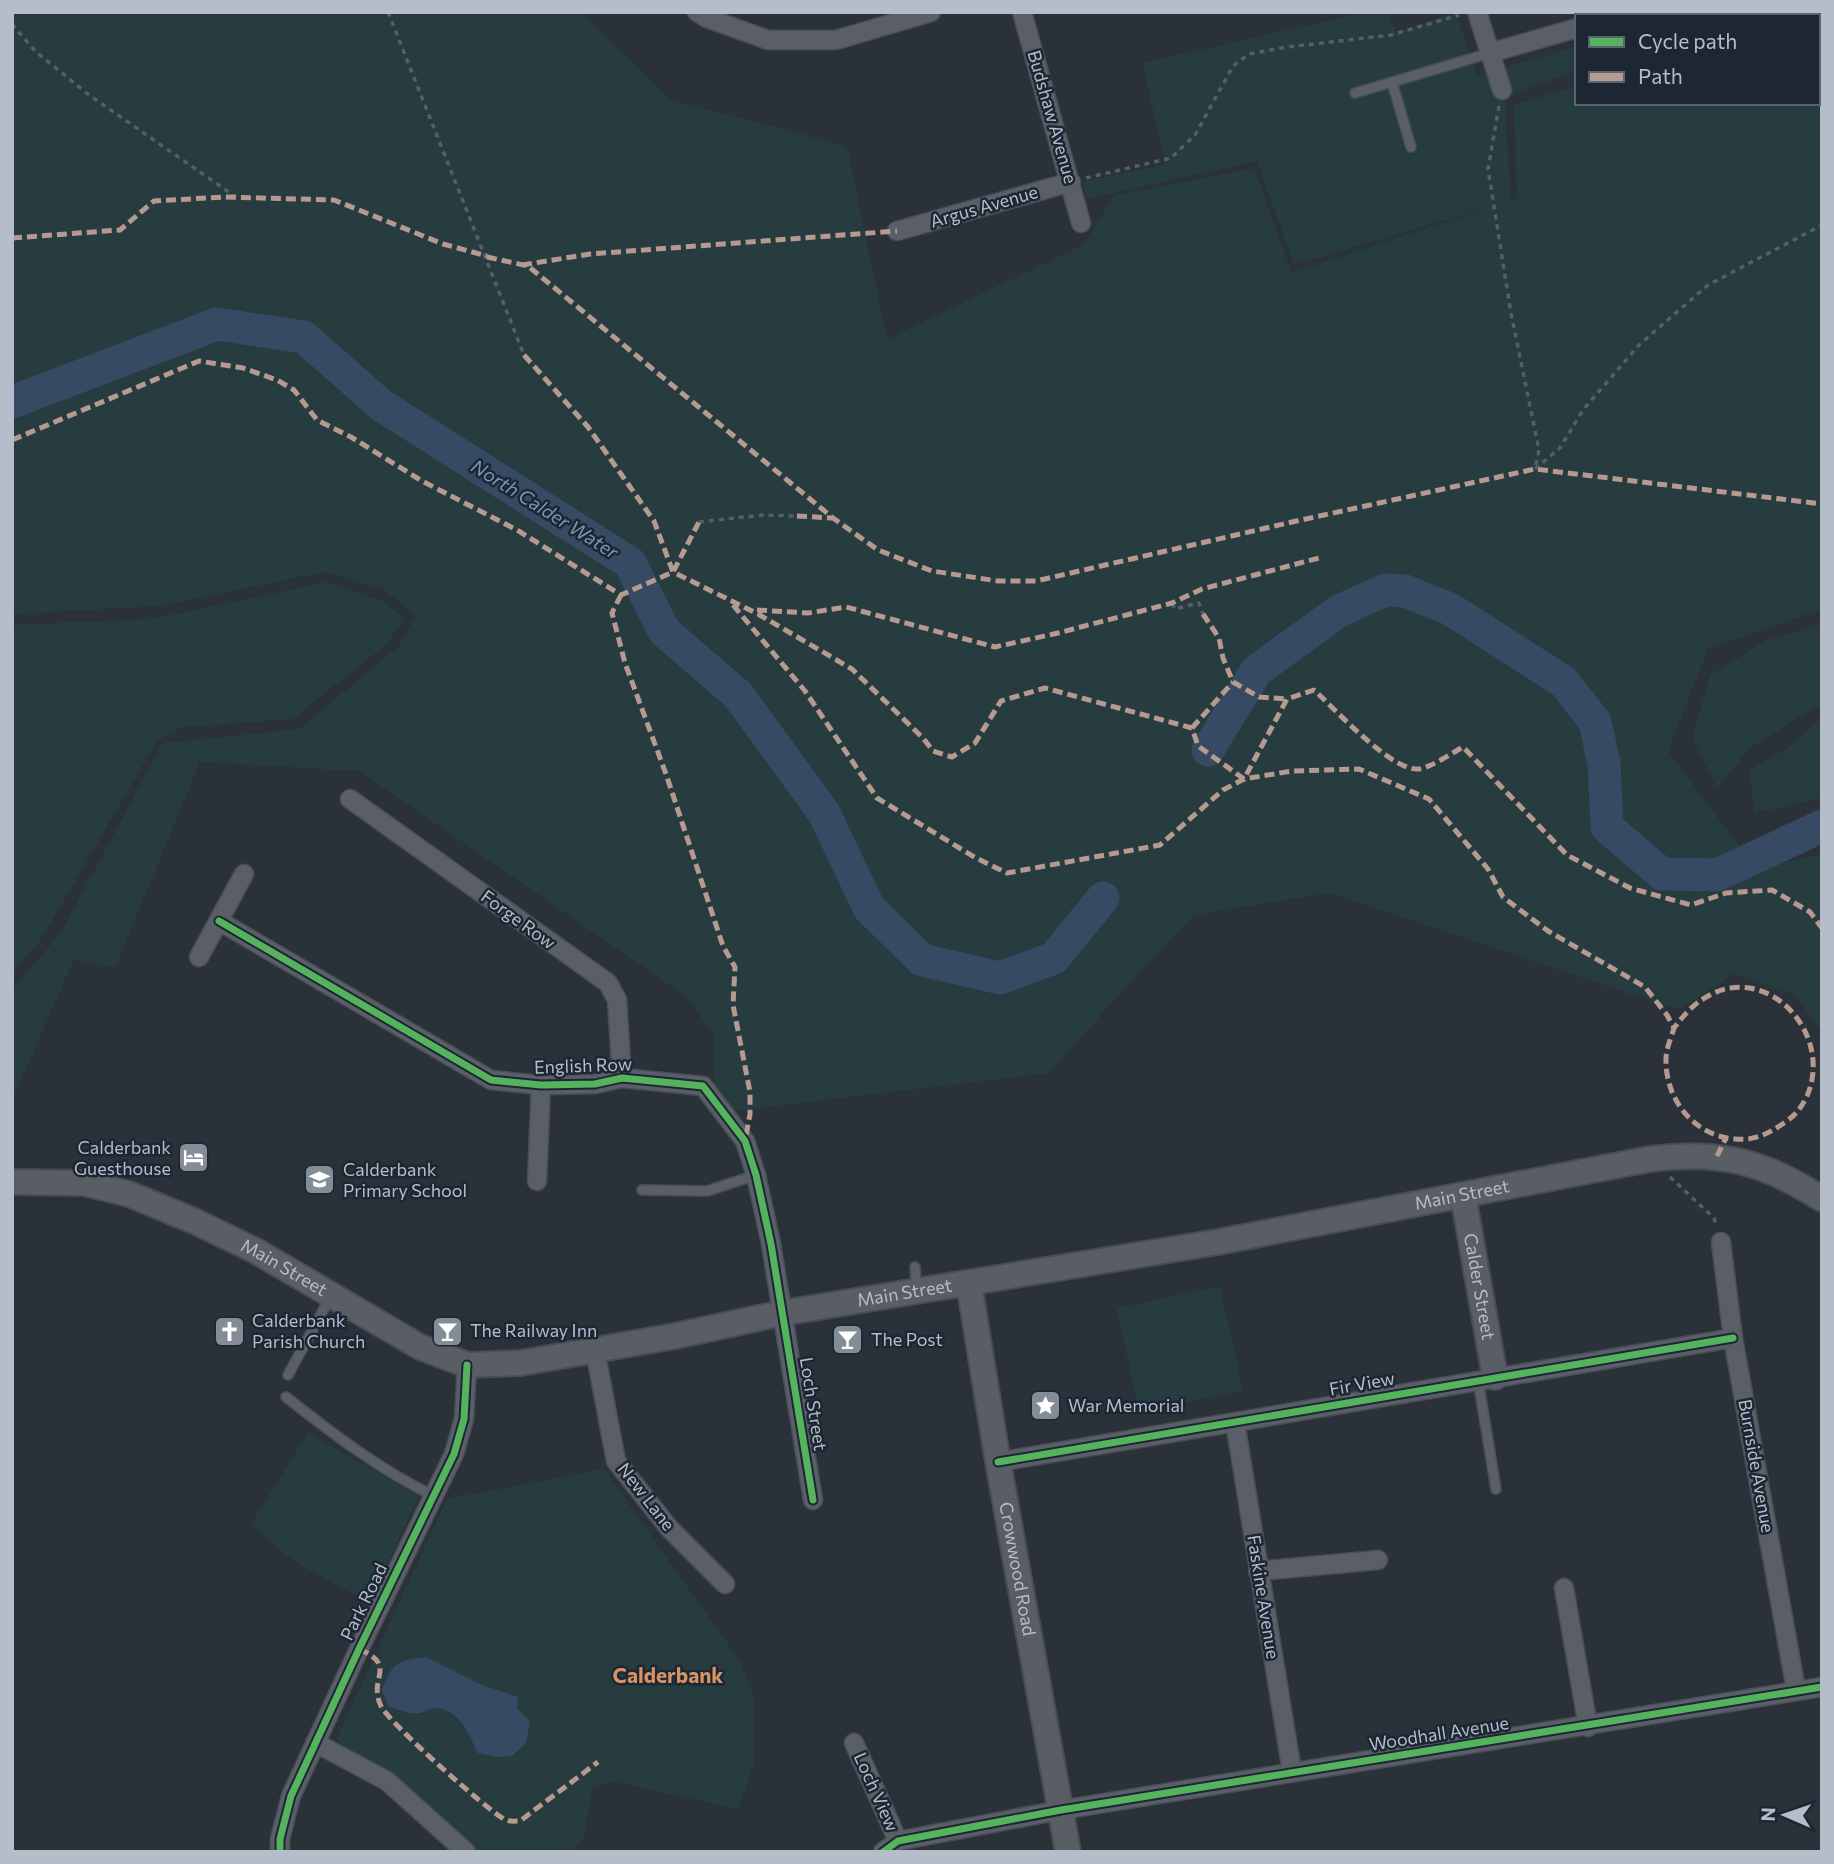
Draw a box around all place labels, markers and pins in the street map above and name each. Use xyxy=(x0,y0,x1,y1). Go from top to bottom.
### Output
place label: Calderbank Guesthouse xyxy=(74,1136,171,1179)
hotel icon: Calderbank Guesthouse xyxy=(177,1141,211,1175)
place label: Calderbank Primary School xyxy=(343,1158,467,1201)
school or university icon: Calderbank Primary School xyxy=(303,1163,337,1197)
place label: Calderbank Parish Church xyxy=(252,1309,365,1352)
church icon: Calderbank Parish Church xyxy=(212,1314,246,1348)
bar icon: The Railway Inn xyxy=(430,1314,464,1348)
place label: The Railway Inn xyxy=(470,1319,597,1341)
bar icon: The Post xyxy=(831,1323,865,1357)
place label: The Post xyxy=(871,1328,943,1350)
place icon: War Memorial xyxy=(1028,1389,1062,1423)
place label: War Memorial xyxy=(1068,1394,1184,1416)

